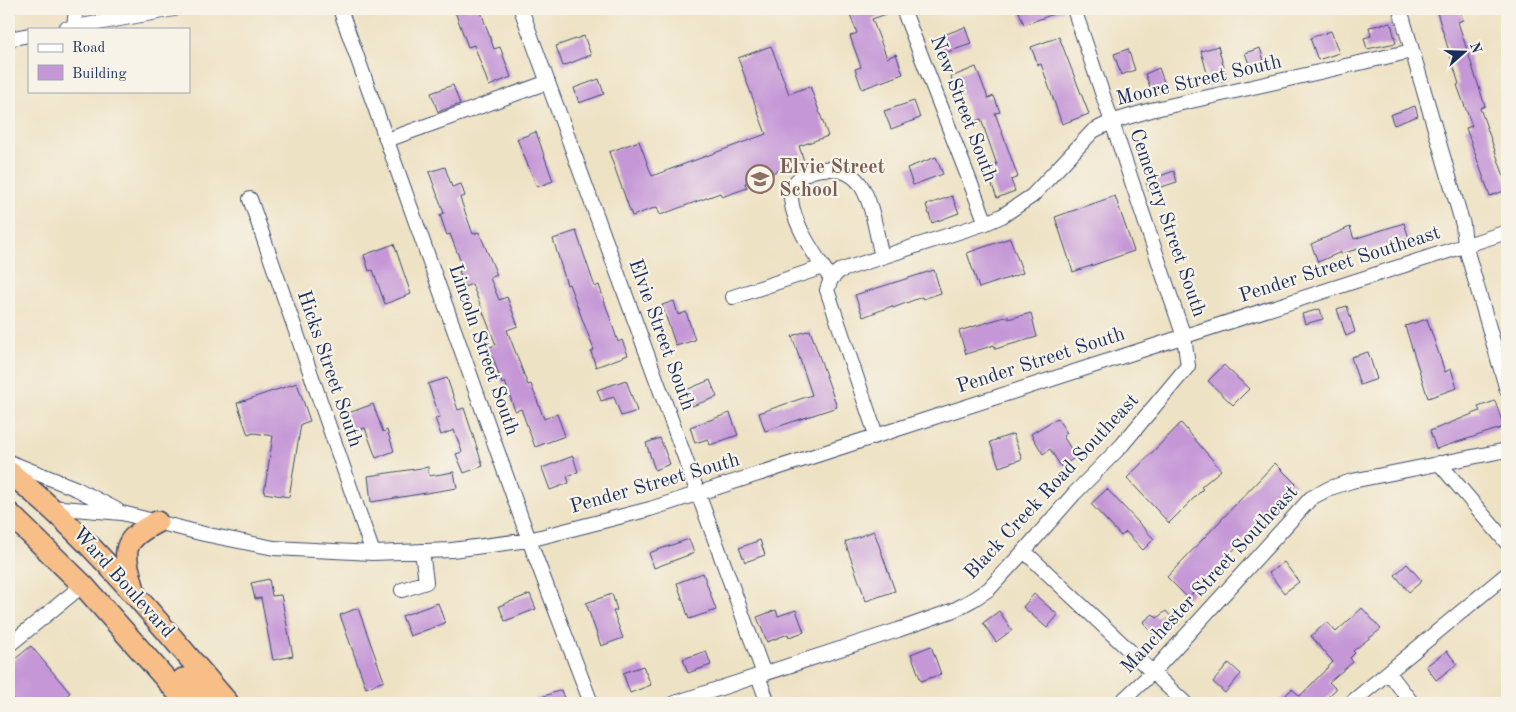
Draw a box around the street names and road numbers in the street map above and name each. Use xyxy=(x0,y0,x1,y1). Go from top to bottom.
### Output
street label: New Street South xyxy=(926,33,1000,185)
street label: Moore Street South xyxy=(1114,52,1284,110)
street label: Cemetery Street South xyxy=(1125,126,1209,320)
street label: Pender Street Southeast xyxy=(1237,223,1443,307)
street label: Elvie Street South xyxy=(624,257,698,413)
street label: Lincoln Street South xyxy=(444,262,522,438)
street label: Hicks Street South xyxy=(293,288,365,450)
street label: Pender Street South xyxy=(954,324,1128,398)
street label: Black Creek Road Southeast xyxy=(961,390,1143,584)
street label: Pender Street South xyxy=(568,450,742,518)
street label: Manchester Street Southeast xyxy=(1118,482,1302,678)
street label: Ward Boulevard xyxy=(68,524,178,642)

